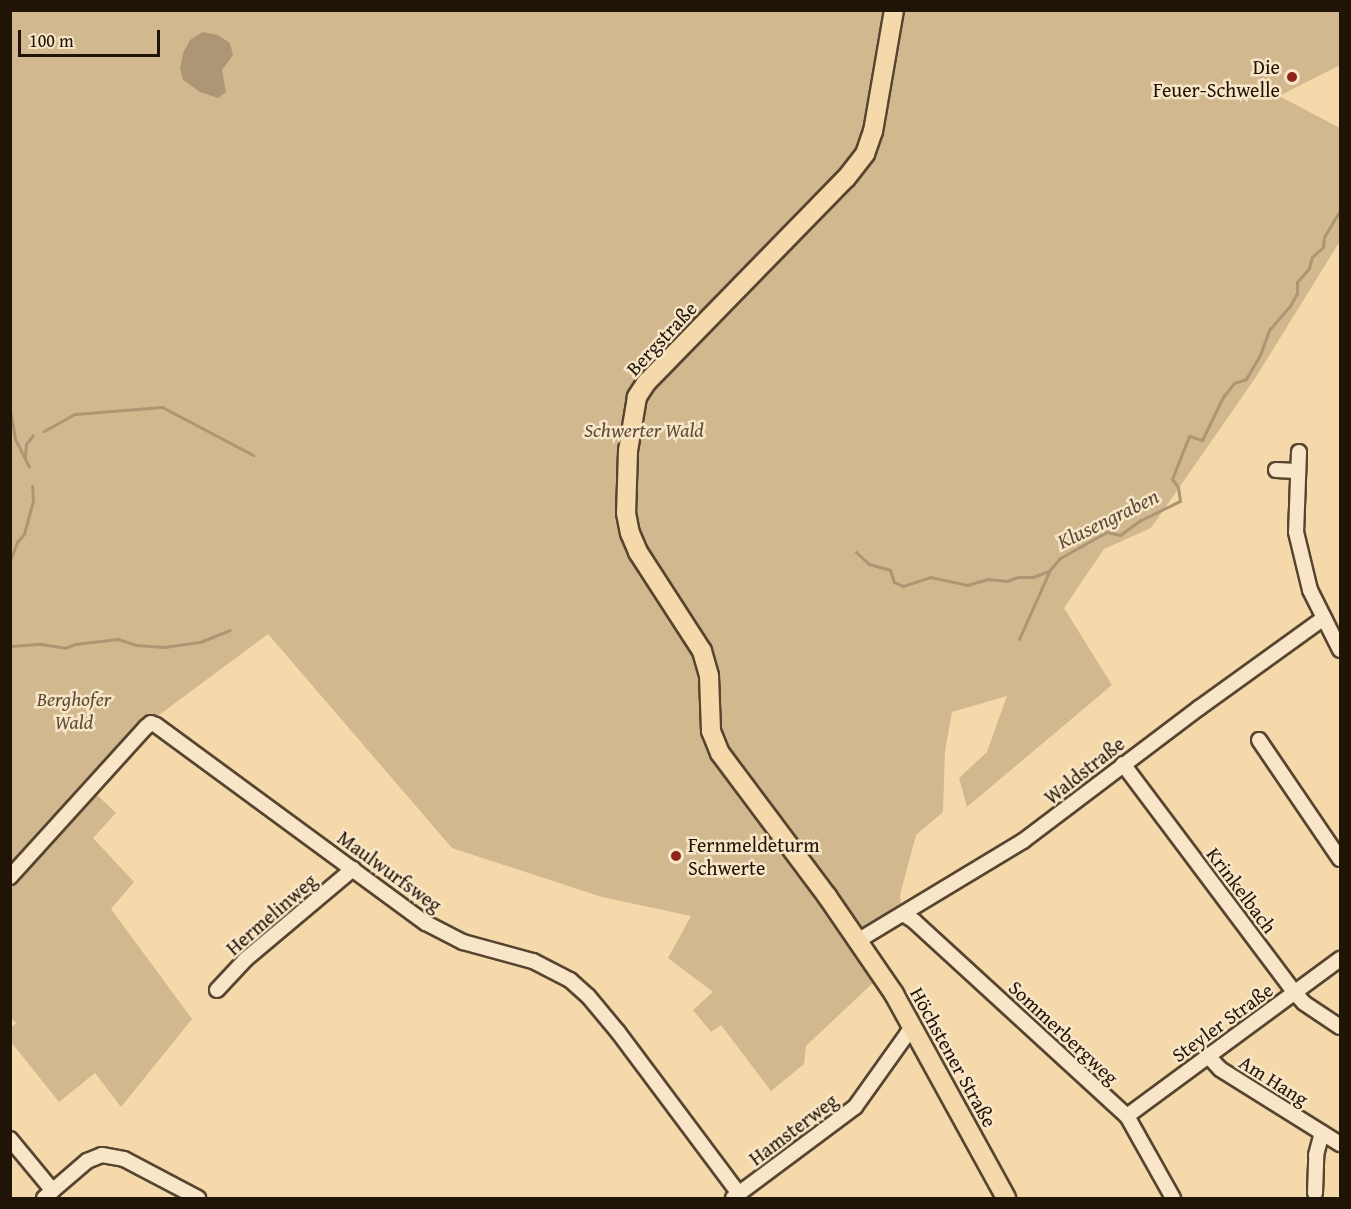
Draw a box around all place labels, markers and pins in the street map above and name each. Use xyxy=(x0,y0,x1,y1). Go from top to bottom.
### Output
place label: Die Feuer-Schwelle xyxy=(1153,54,1280,101)
marker: Die Feuer-Schwelle xyxy=(1285,70,1299,84)
place label: Fernmeldeturm Schwerte xyxy=(688,832,820,879)
marker: Fernmeldeturm Schwerte xyxy=(669,849,683,863)

